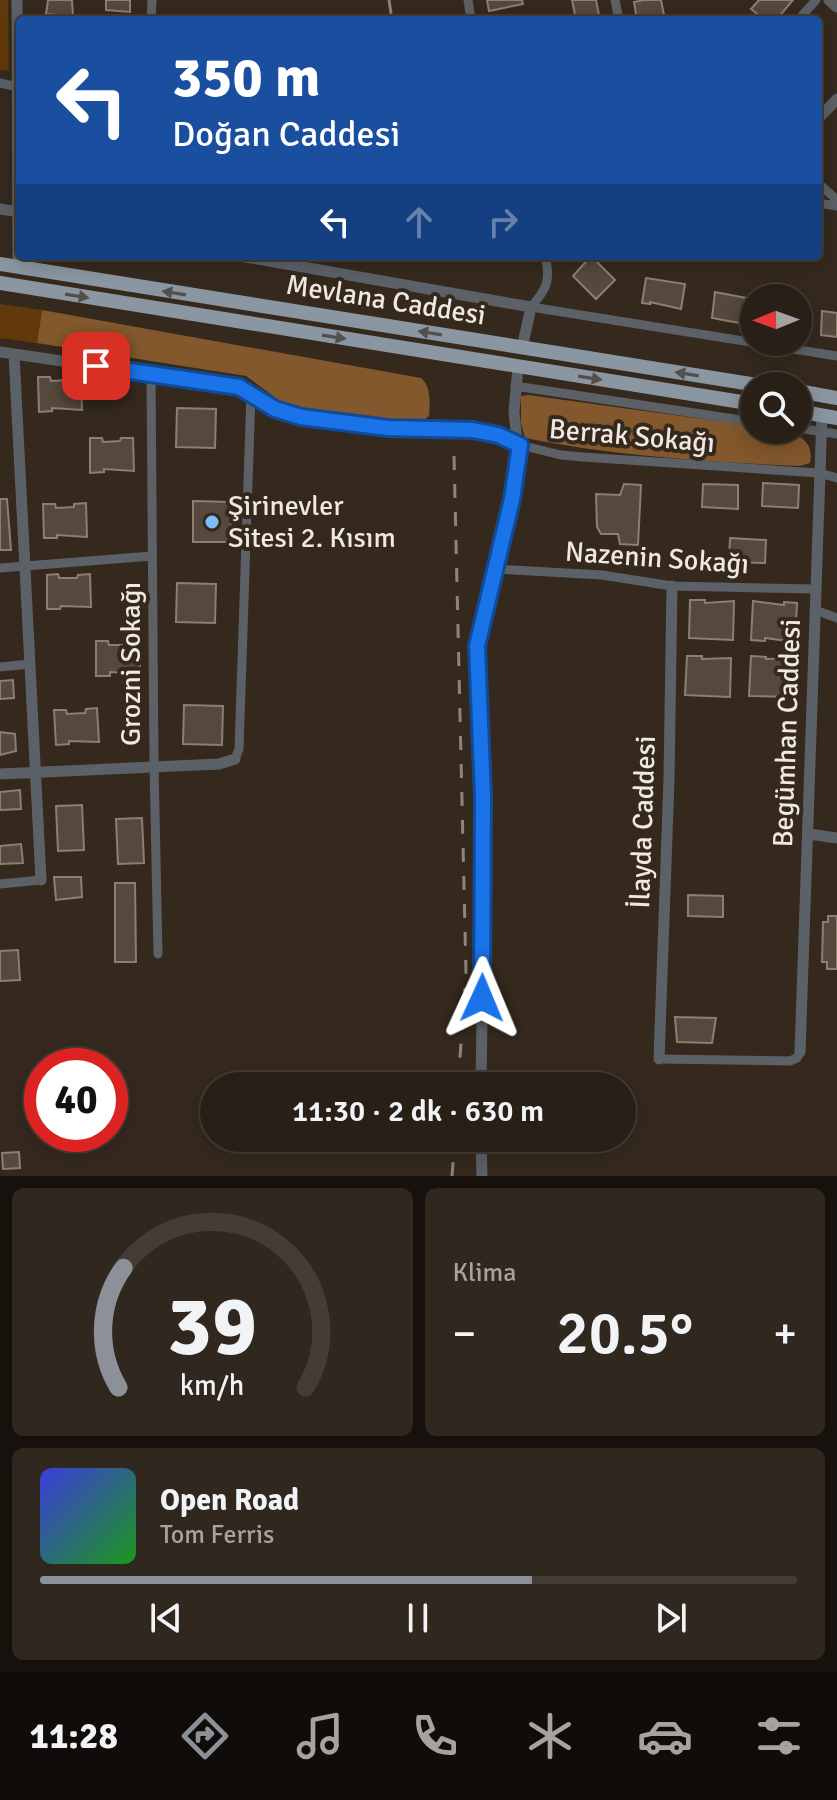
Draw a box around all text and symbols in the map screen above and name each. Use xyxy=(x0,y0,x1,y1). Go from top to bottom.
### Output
text: 350 m xyxy=(172,43,320,112)
icon: left xyxy=(40,48,144,152)
text: Doğan Caddesi xyxy=(172,112,400,157)
icon: left xyxy=(313,200,357,244)
icon: ahead xyxy=(397,200,441,244)
icon: right xyxy=(481,200,525,244)
street label: Mevlana Caddesi xyxy=(284,267,488,333)
north arrow xyxy=(740,284,812,356)
map controls xyxy=(740,284,812,444)
one-way arrow xyxy=(161,286,186,299)
one-way arrow xyxy=(65,291,90,303)
one-way arrow xyxy=(418,326,443,339)
pin xyxy=(62,332,130,400)
one-way arrow xyxy=(321,332,346,344)
icon: arrive xyxy=(74,344,118,388)
one-way arrow xyxy=(674,367,699,380)
button: search xyxy=(740,372,812,444)
one-way arrow xyxy=(578,373,603,385)
street label: Berrak Sokağı xyxy=(548,412,716,460)
place label: Şirinevler Sitesi 2. Kısım xyxy=(228,489,396,555)
marker: Şirinevler Sitesi 2. Kısım xyxy=(203,513,221,531)
street label: Nazenin Sokağı xyxy=(564,535,750,581)
street label: Grozni Sokağı xyxy=(114,582,148,746)
street label: Begümhan Caddesi xyxy=(766,618,808,848)
street label: İlayda Caddesi xyxy=(623,735,663,909)
position arrow xyxy=(440,956,524,1040)
speed limit sign: 40 xyxy=(24,1048,128,1152)
text: 11:30 · 2 dk · 630 m xyxy=(292,1093,544,1130)
text: Klima xyxy=(453,1257,516,1289)
text: 39 xyxy=(167,1276,257,1378)
text: 20.5° xyxy=(556,1297,693,1371)
text: − xyxy=(453,1307,476,1361)
text: + xyxy=(773,1307,797,1361)
text: km/h xyxy=(180,1368,245,1403)
text: Open Road xyxy=(160,1482,299,1519)
text: Tom Ferris xyxy=(160,1519,274,1551)
icon: previous xyxy=(144,1596,188,1640)
icon: pause xyxy=(396,1596,440,1640)
icon: next xyxy=(649,1596,693,1640)
icon: directions xyxy=(177,1708,233,1764)
icon: music xyxy=(292,1708,348,1764)
icon: phone xyxy=(407,1708,463,1764)
icon: climate xyxy=(522,1708,578,1764)
icon: car xyxy=(637,1708,693,1764)
icon: filters xyxy=(751,1708,807,1764)
text: 11:28 xyxy=(29,1714,118,1759)

